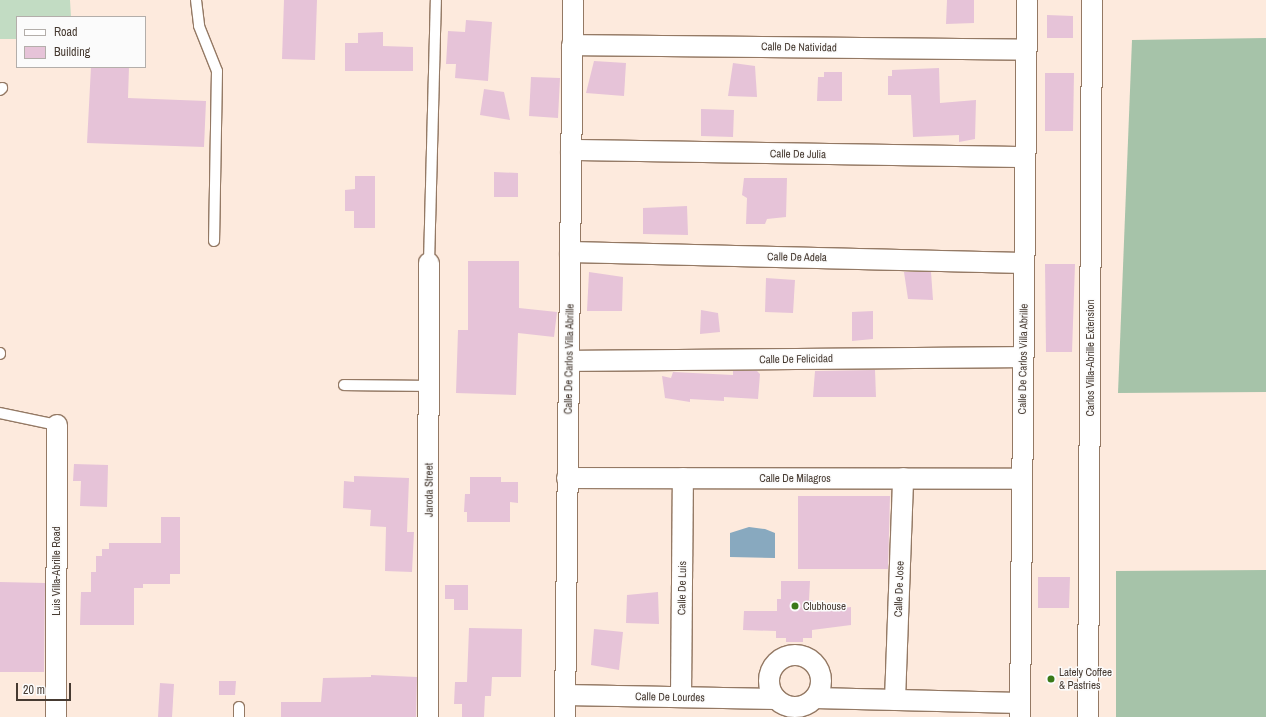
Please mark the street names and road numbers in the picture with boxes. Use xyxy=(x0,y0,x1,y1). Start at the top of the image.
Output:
street label: Calle De Natividad xyxy=(761,40,837,54)
street label: Calle De Julia xyxy=(770,147,826,161)
street label: Calle De Adela xyxy=(767,250,827,264)
street label: Carlos Villa-Abrille Extension xyxy=(1083,299,1097,417)
street label: Calle De Carlos Villa Abrille xyxy=(561,303,577,415)
street label: Calle De Carlos Villa Abrille xyxy=(1015,303,1031,415)
street label: Calle De Felicidad xyxy=(759,352,833,366)
street label: Jaroda Street xyxy=(422,463,436,517)
street label: Calle De Milagros xyxy=(759,471,831,485)
street label: Luis Villa-Abrille Road xyxy=(49,526,63,616)
street label: Calle De Luis xyxy=(675,561,689,615)
street label: Calle De Jose xyxy=(891,561,907,617)
street label: Calle De Lourdes xyxy=(635,690,705,704)

